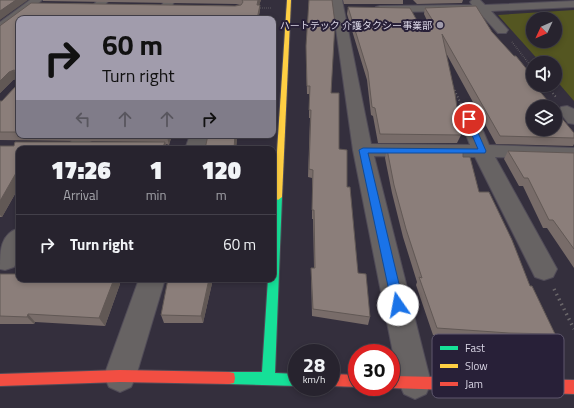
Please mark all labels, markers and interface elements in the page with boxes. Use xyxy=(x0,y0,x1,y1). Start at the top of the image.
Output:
north arrow xyxy=(526,12,562,48)
map controls xyxy=(526,12,562,136)
place label: ハートテック 介護タクシー事業部 xyxy=(280,18,432,33)
marker: ハートテック 介護タクシー事業部 xyxy=(435,20,445,30)
text: 60 m xyxy=(102,23,163,66)
icon: right xyxy=(36,32,88,84)
button: sound xyxy=(526,56,562,92)
text: Turn right xyxy=(102,62,175,89)
button: layers xyxy=(526,100,562,136)
pin xyxy=(452,102,486,136)
icon: left xyxy=(72,108,94,130)
icon: ahead xyxy=(114,108,136,130)
icon: ahead xyxy=(156,108,178,130)
icon: right xyxy=(198,108,220,130)
icon: arrive xyxy=(458,108,480,130)
text: 17:26 xyxy=(51,152,111,188)
text: 1 xyxy=(149,152,163,188)
text: 120 xyxy=(201,152,241,188)
text: Arrival xyxy=(63,185,98,205)
text: min xyxy=(146,185,166,205)
text: m xyxy=(216,185,227,205)
text: Turn right xyxy=(70,233,134,256)
text: 60 m xyxy=(223,233,256,256)
icon: right xyxy=(36,234,58,256)
position arrow xyxy=(377,284,419,326)
legend xyxy=(432,334,564,398)
text: Fast xyxy=(465,340,485,356)
speed limit sign: 30 xyxy=(348,344,400,396)
text: 28 xyxy=(303,349,325,380)
text: Slow xyxy=(465,358,488,374)
text: km/h xyxy=(303,372,325,387)
text: Jam xyxy=(465,376,483,392)

